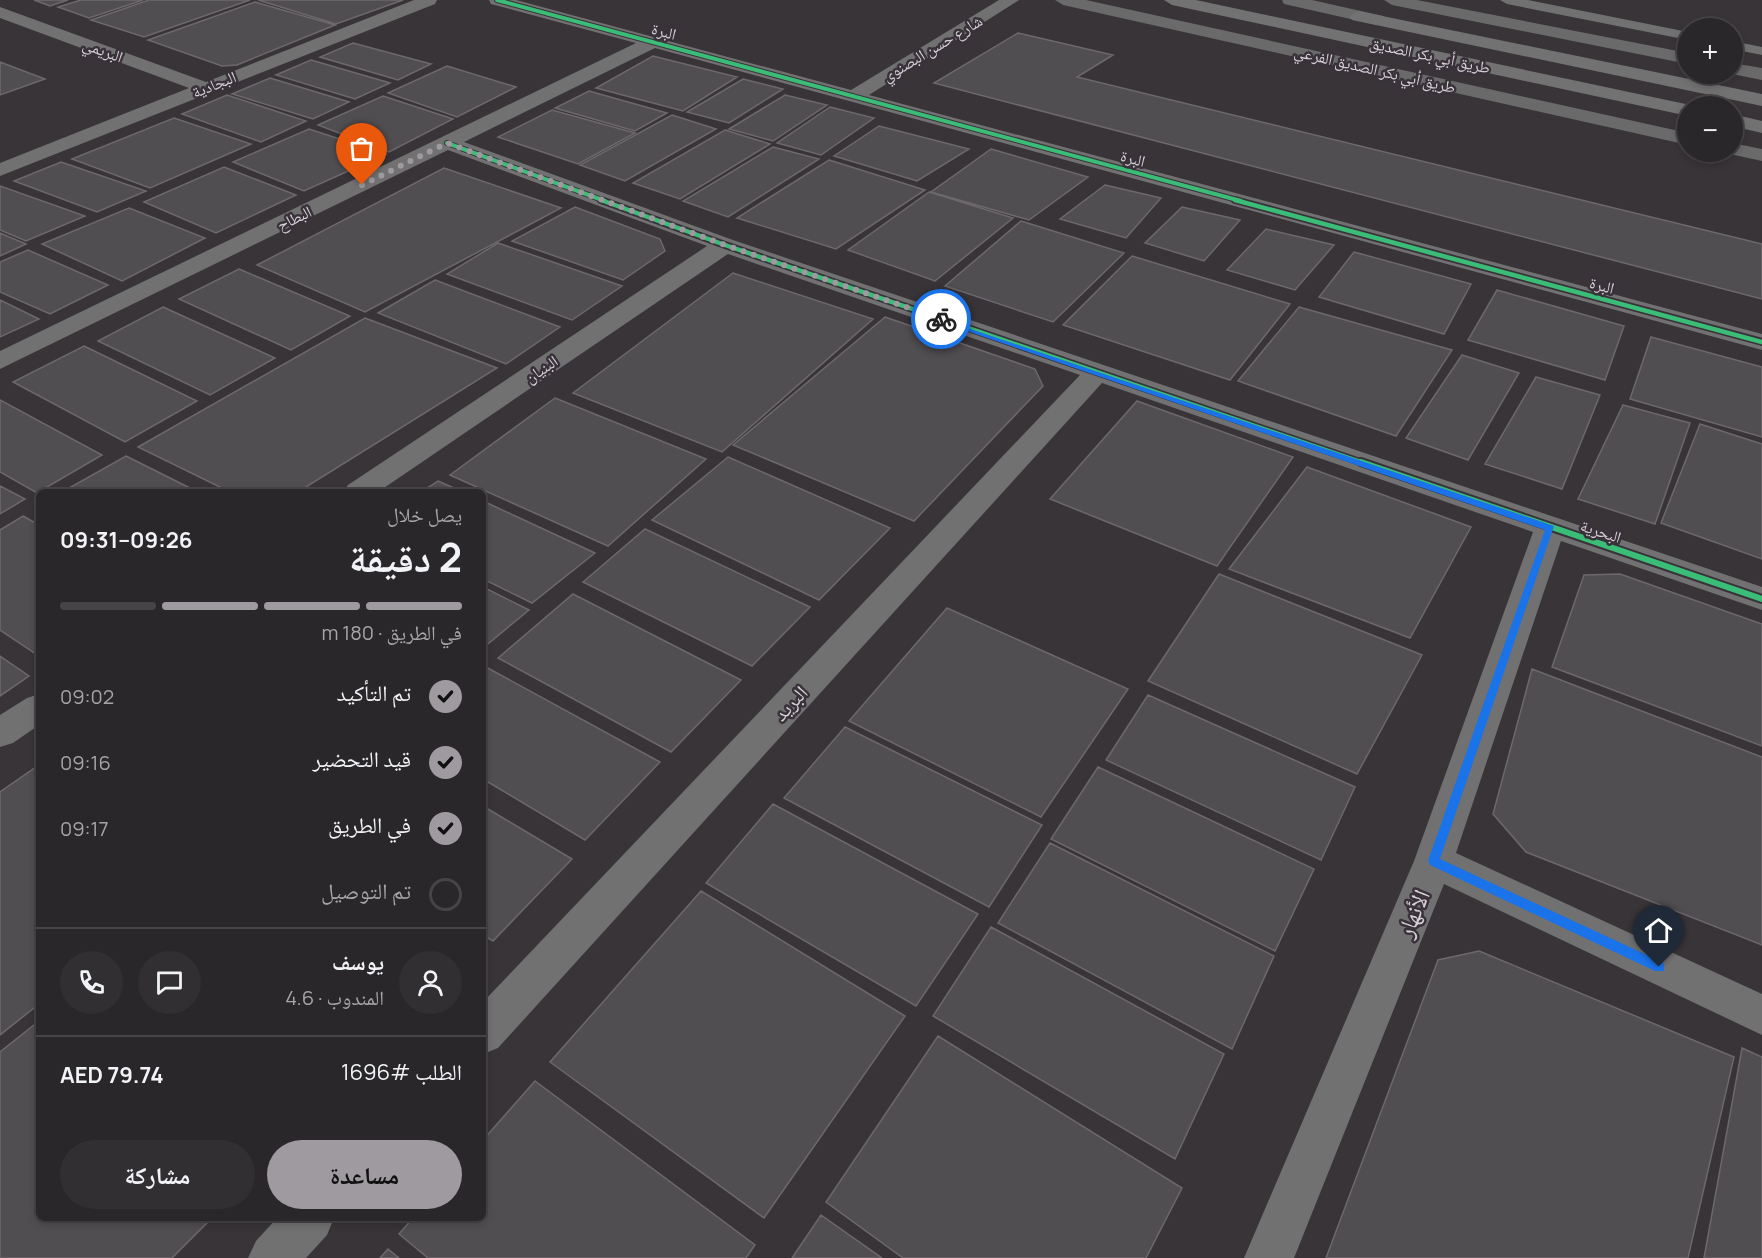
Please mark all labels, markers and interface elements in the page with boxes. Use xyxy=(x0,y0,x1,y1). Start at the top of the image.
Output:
street label: شارع حسن البصنوي xyxy=(878,9,987,88)
street label: البرة xyxy=(649,17,679,45)
map controls xyxy=(1677,18,1743,162)
button: + xyxy=(1677,18,1743,84)
street label: طريق أبي بكر الصديق xyxy=(1367,31,1492,81)
street label: البريمي xyxy=(79,33,126,69)
street label: طريق أبي بكر الصديق الفرعي xyxy=(1292,40,1458,100)
street label: البجادية xyxy=(189,65,239,103)
button: − xyxy=(1677,96,1743,162)
pin xyxy=(336,123,387,185)
icon: bag xyxy=(345,132,378,165)
street label: البرة xyxy=(1118,144,1148,172)
street label: البطاح xyxy=(273,200,315,236)
street label: البرة xyxy=(1587,271,1617,299)
courier xyxy=(911,289,971,349)
icon: bike xyxy=(925,303,958,336)
street label: البنيان xyxy=(520,350,562,388)
text: يصل خلال xyxy=(387,501,462,528)
street label: البحرية xyxy=(1578,514,1624,548)
text: 09:26–09:31 xyxy=(60,525,192,555)
text: 2 دقيقة xyxy=(349,530,462,584)
text: في الطريق · 180 m xyxy=(321,619,462,646)
text: تم التأكيد xyxy=(337,678,411,708)
street label: البريد xyxy=(767,679,813,727)
icon: check xyxy=(429,680,462,713)
text: 09:02 xyxy=(60,683,114,710)
text: قيد التحضير xyxy=(313,744,411,774)
icon: check xyxy=(429,746,462,779)
text: 09:16 xyxy=(60,749,111,776)
text: في الطريق xyxy=(328,810,411,840)
icon: check xyxy=(429,812,462,845)
text: 09:17 xyxy=(60,815,108,842)
text: تم التوصيل xyxy=(321,876,411,906)
street label: الأنهار xyxy=(1387,884,1437,943)
pin xyxy=(1633,905,1684,967)
icon: home xyxy=(1642,914,1675,947)
text: يوسف xyxy=(332,947,384,977)
button: phone xyxy=(60,951,123,1014)
button: chat xyxy=(138,951,201,1014)
button: person xyxy=(399,951,462,1014)
text: المندوب · 4.6 xyxy=(285,984,384,1011)
text: الطلب #1696 xyxy=(341,1057,462,1087)
text: AED 79.74 xyxy=(60,1060,164,1090)
button: مشاركة xyxy=(60,1140,255,1209)
button: مساعدة xyxy=(267,1140,462,1209)

